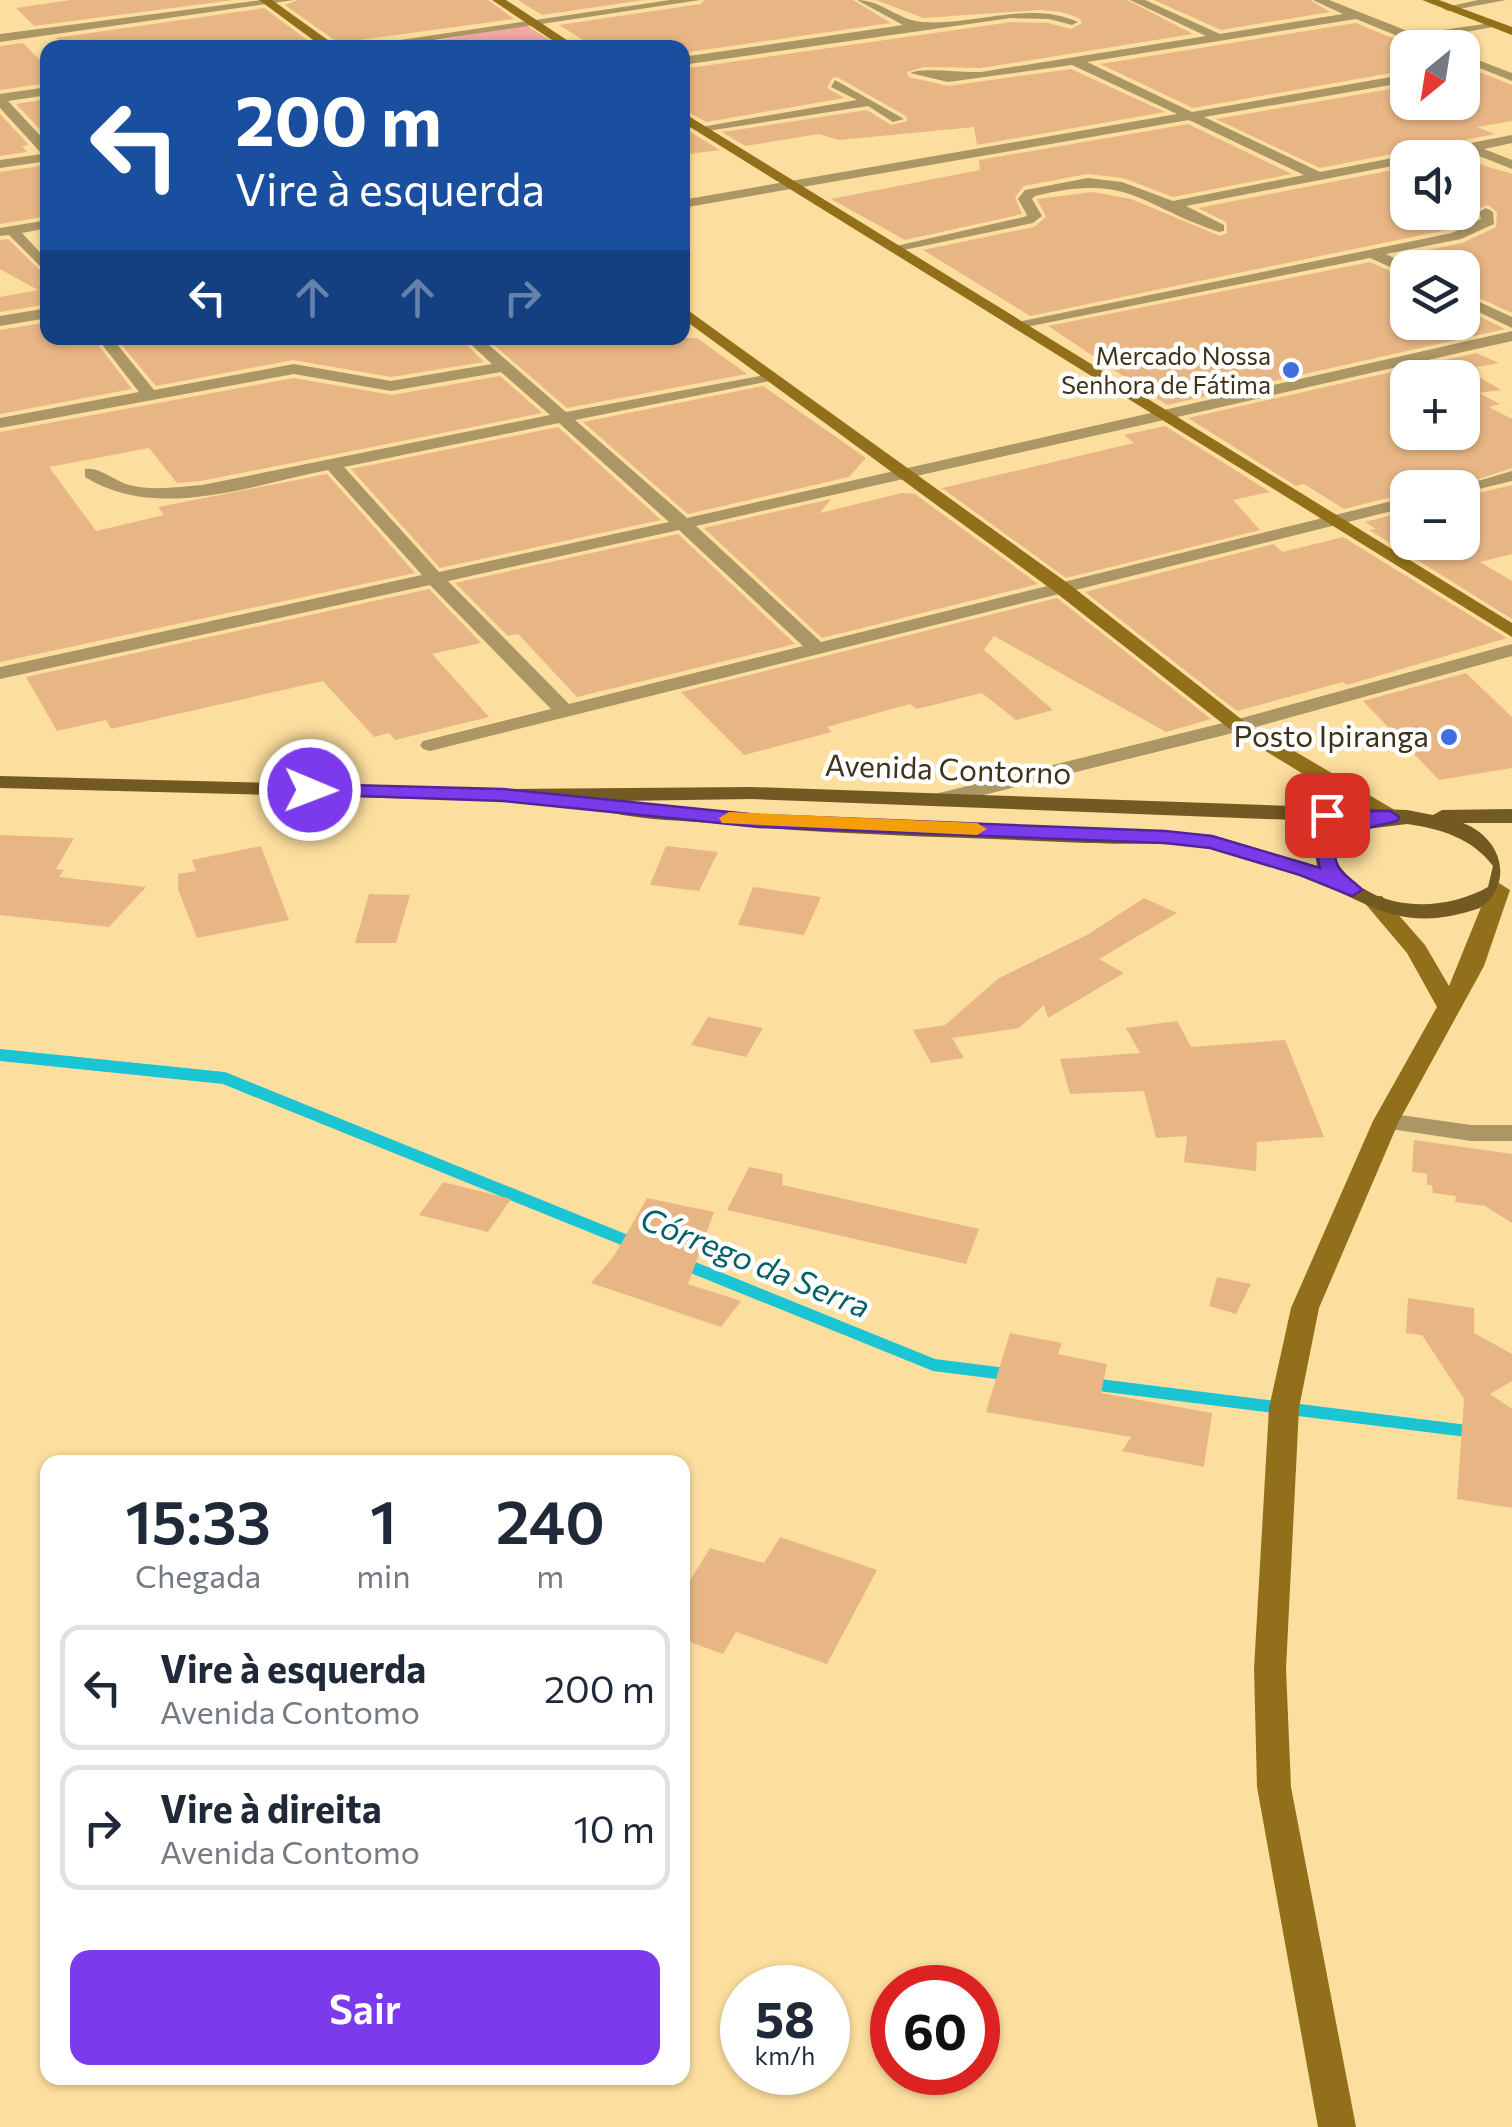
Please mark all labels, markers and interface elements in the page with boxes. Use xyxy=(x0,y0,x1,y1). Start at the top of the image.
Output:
north arrow xyxy=(1390,30,1480,120)
map controls xyxy=(1390,30,1480,560)
text: 200 m xyxy=(235,75,442,160)
icon: left xyxy=(70,80,200,210)
button: sound xyxy=(1390,140,1480,230)
text: Vire à esquerda xyxy=(235,160,545,215)
button: layers xyxy=(1390,250,1480,340)
icon: left xyxy=(180,270,235,325)
icon: ahead xyxy=(285,270,340,325)
icon: ahead xyxy=(390,270,445,325)
icon: right xyxy=(495,270,550,325)
place label: Mercado Nossa Senhora de Fátima xyxy=(1061,340,1271,399)
marker: Mercado Nossa Senhora de Fátima xyxy=(1280,359,1302,381)
button: + xyxy=(1390,360,1480,450)
button: − xyxy=(1390,470,1480,560)
place label: Posto Ipiranga xyxy=(1234,716,1429,753)
marker: Posto Ipiranga xyxy=(1438,726,1460,748)
position arrow xyxy=(258,738,362,842)
street label: Avenida Contorno xyxy=(824,745,1072,790)
pin xyxy=(1285,773,1370,858)
icon: arrive xyxy=(1300,788,1355,843)
water label: Córrego da Serra xyxy=(635,1197,876,1325)
text: 15:33 xyxy=(125,1483,271,1556)
text: 1 xyxy=(370,1483,397,1556)
text: 240 xyxy=(496,1483,605,1556)
text: Chegada xyxy=(135,1555,261,1595)
text: min xyxy=(356,1555,411,1595)
text: m xyxy=(536,1555,564,1595)
text: Vire à esquerda xyxy=(160,1644,426,1691)
icon: left xyxy=(75,1660,130,1715)
text: 200 m xyxy=(544,1664,655,1711)
text: Avenida Contomo xyxy=(160,1691,420,1731)
text: Vire à direita xyxy=(160,1784,382,1831)
icon: right xyxy=(75,1800,130,1855)
text: 10 m xyxy=(574,1804,655,1851)
text: Avenida Contomo xyxy=(160,1831,420,1871)
button: Sair xyxy=(70,1950,660,2065)
speed limit sign: 60 xyxy=(870,1965,1000,2095)
text: 58 xyxy=(755,1987,815,2048)
text: km/h xyxy=(755,2040,815,2070)

